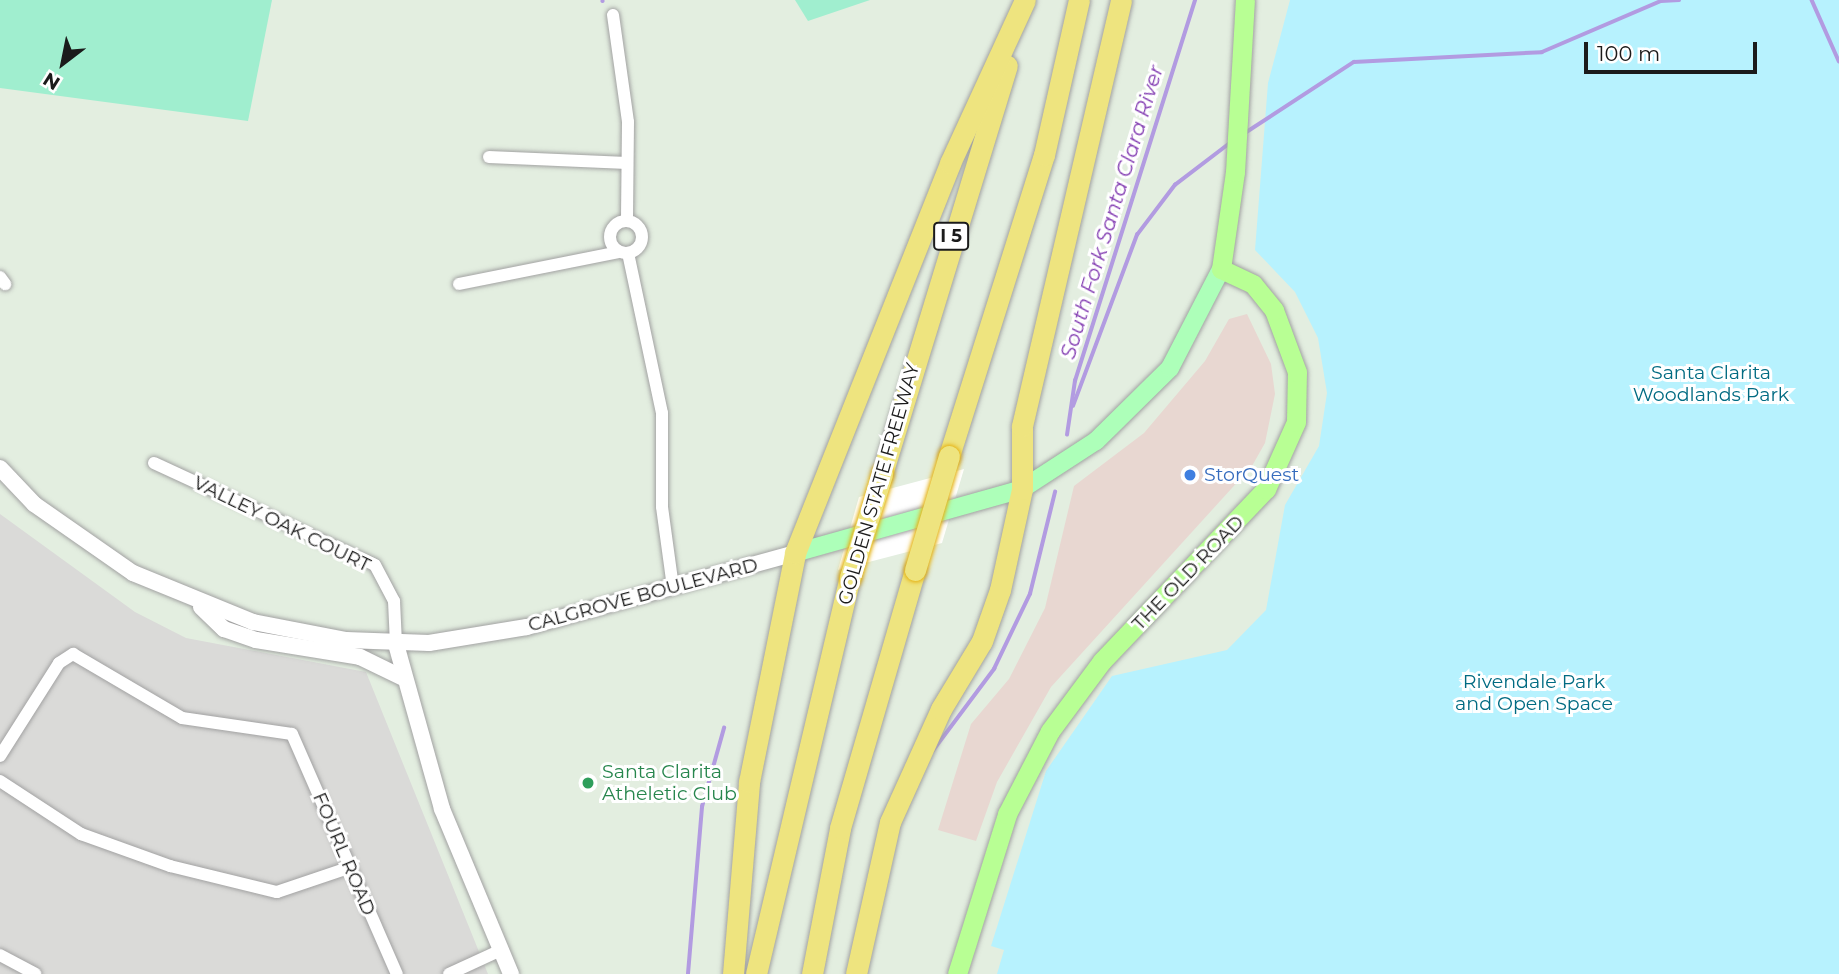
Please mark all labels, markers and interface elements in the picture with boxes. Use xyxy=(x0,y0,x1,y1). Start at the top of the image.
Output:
north arrow xyxy=(28,28,98,98)
scale bar xyxy=(1587,28,1760,72)
text: 100 m xyxy=(1597,41,1660,66)
water label: South Fork Santa Clara River xyxy=(1055,62,1169,362)
text: N xyxy=(39,67,64,95)
road number: I 5 xyxy=(932,222,970,250)
street label: GOLDEN STATE FREEWAY xyxy=(834,361,924,607)
park label: Santa Clarita Woodlands Park xyxy=(1633,362,1789,406)
place label: StorQuest xyxy=(1204,464,1299,486)
marker: StorQuest xyxy=(1182,467,1198,483)
street label: VALLEY OAK COURT xyxy=(190,471,374,577)
street label: THE OLD ROAD xyxy=(1127,511,1249,635)
street label: CALGROVE BOULEVARD xyxy=(526,553,760,637)
park label: Rivendale Park and Open Space xyxy=(1455,671,1613,715)
place label: Santa Clarita Atheletic Club xyxy=(602,761,737,805)
marker: Santa Clarita Atheletic Club xyxy=(580,775,596,791)
street label: FOURL ROAD xyxy=(308,789,380,919)

